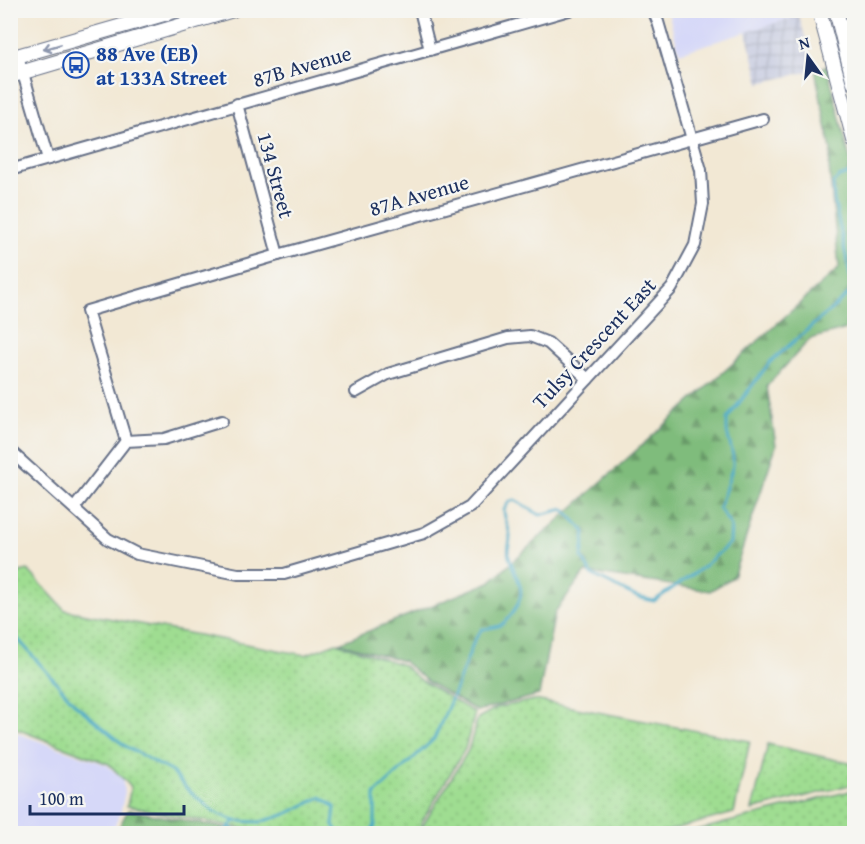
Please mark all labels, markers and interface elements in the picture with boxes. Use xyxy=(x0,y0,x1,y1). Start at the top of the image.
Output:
north arrow xyxy=(778,27,838,87)
text: N xyxy=(796,29,813,55)
street label: 87B Avenue xyxy=(249,37,355,95)
place label: 88 Ave (EB) at 133A Street xyxy=(96,38,227,93)
one-way arrow xyxy=(42,42,61,53)
bus stop icon: 88 Ave (EB) at 133A Street xyxy=(61,50,91,80)
street label: 134 Street xyxy=(250,128,303,222)
street label: 87A Avenue xyxy=(366,166,472,224)
street label: Tulsy Crescent East xyxy=(525,270,664,416)
scale bar xyxy=(30,778,184,816)
text: 100 m xyxy=(39,785,84,812)

